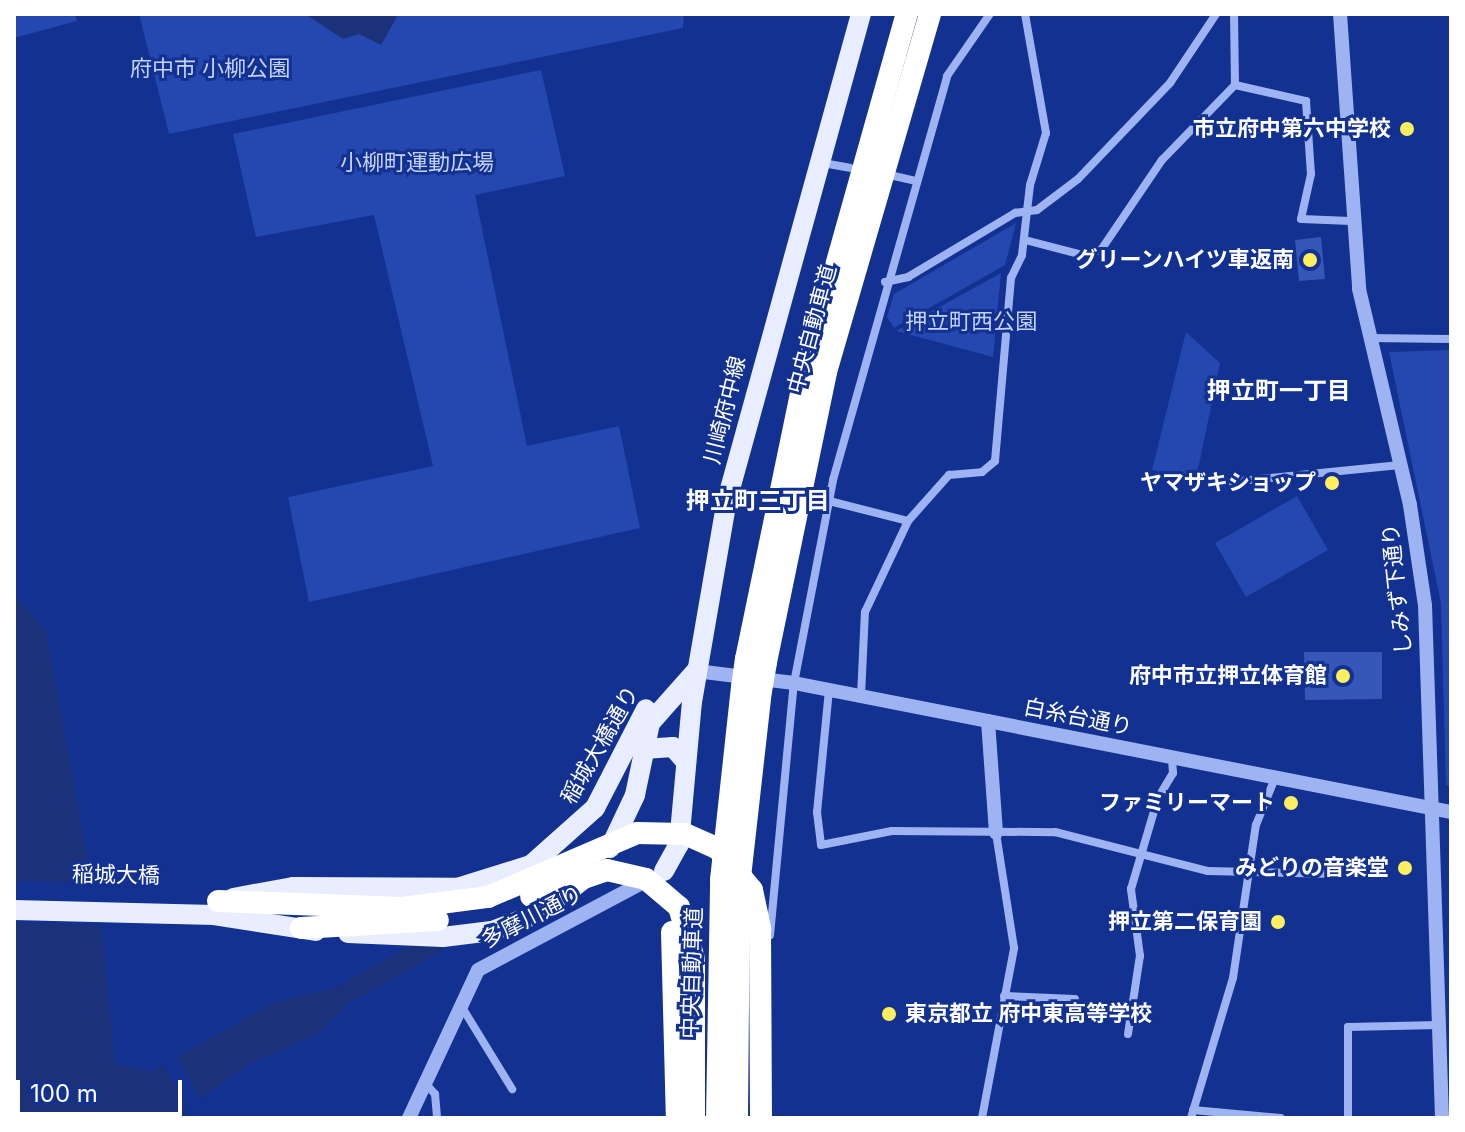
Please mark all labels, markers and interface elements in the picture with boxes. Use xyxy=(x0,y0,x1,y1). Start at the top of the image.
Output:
park label: 府中市 小柳公園 xyxy=(130,56,290,82)
place label: 市立府中第六中学校 xyxy=(1193,116,1391,142)
marker: 市立府中第六中学校 xyxy=(1398,120,1416,138)
park label: 小柳町運動広場 xyxy=(340,150,494,176)
place label: グリーンハイツ車返南 xyxy=(1074,247,1294,273)
marker: グリーンハイツ車返南 xyxy=(1301,251,1319,269)
street label: 中央自動車道 xyxy=(782,262,842,396)
park label: 押立町西公園 xyxy=(905,309,1037,335)
street label: 川崎府中線 xyxy=(699,353,751,467)
district label: 押立町一丁目 xyxy=(1207,377,1351,405)
place label: ヤマザキショップ xyxy=(1140,470,1316,496)
marker: ヤマザキショップ xyxy=(1323,474,1341,492)
district label: 押立町三丁目 xyxy=(686,487,830,515)
street label: しみず下通り xyxy=(1377,522,1417,656)
place label: 府中市立押立体育館 xyxy=(1129,663,1327,689)
marker: 府中市立押立体育館 xyxy=(1334,667,1352,685)
street label: 稲城大橋通り xyxy=(556,681,644,809)
street label: 白糸台通り xyxy=(1021,694,1135,740)
place label: ファミリーマート xyxy=(1099,790,1275,816)
marker: ファミリーマート xyxy=(1282,794,1300,812)
place label: みどりの音楽堂 xyxy=(1235,855,1389,881)
marker: みどりの音楽堂 xyxy=(1396,859,1414,877)
street label: 稲城大橋 xyxy=(72,861,160,889)
street label: 多摩川通り xyxy=(477,880,587,954)
street label: 中央自動車道 xyxy=(677,907,707,1039)
place label: 押立第二保育園 xyxy=(1108,909,1262,935)
marker: 押立第二保育園 xyxy=(1269,913,1287,931)
place label: 東京都立 府中東高等学校 xyxy=(905,1001,1152,1027)
marker: 東京都立 府中東高等学校 xyxy=(880,1005,898,1023)
scale bar xyxy=(20,1064,186,1114)
text: 100 m xyxy=(30,1079,98,1108)

